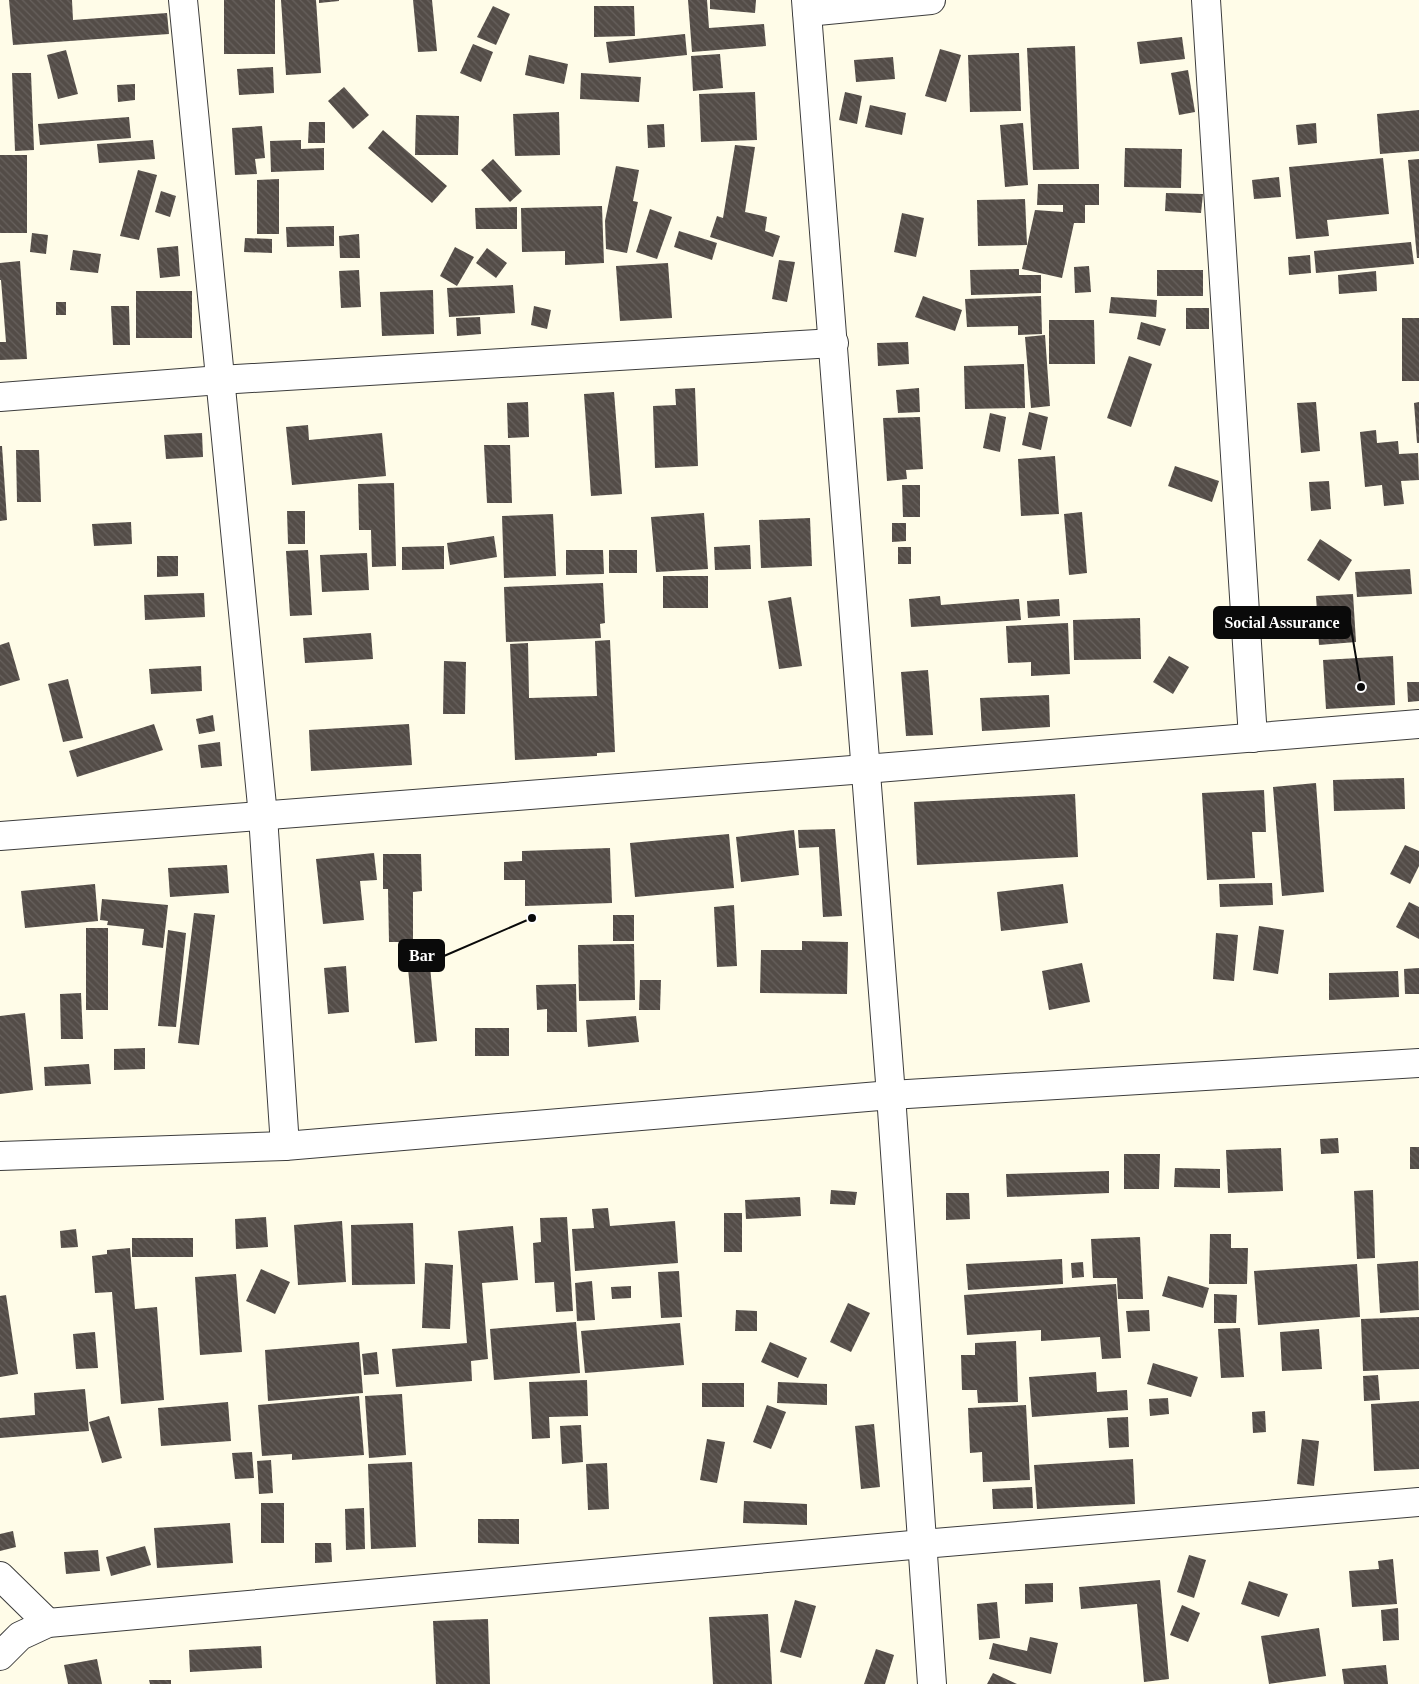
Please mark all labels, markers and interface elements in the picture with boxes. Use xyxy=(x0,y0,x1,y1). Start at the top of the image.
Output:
callout: Social Assurance xyxy=(1214,607,1350,638)
text: Social Assurance xyxy=(1224,614,1340,631)
callout: Bar xyxy=(399,940,444,971)
text: Bar xyxy=(409,947,435,964)

